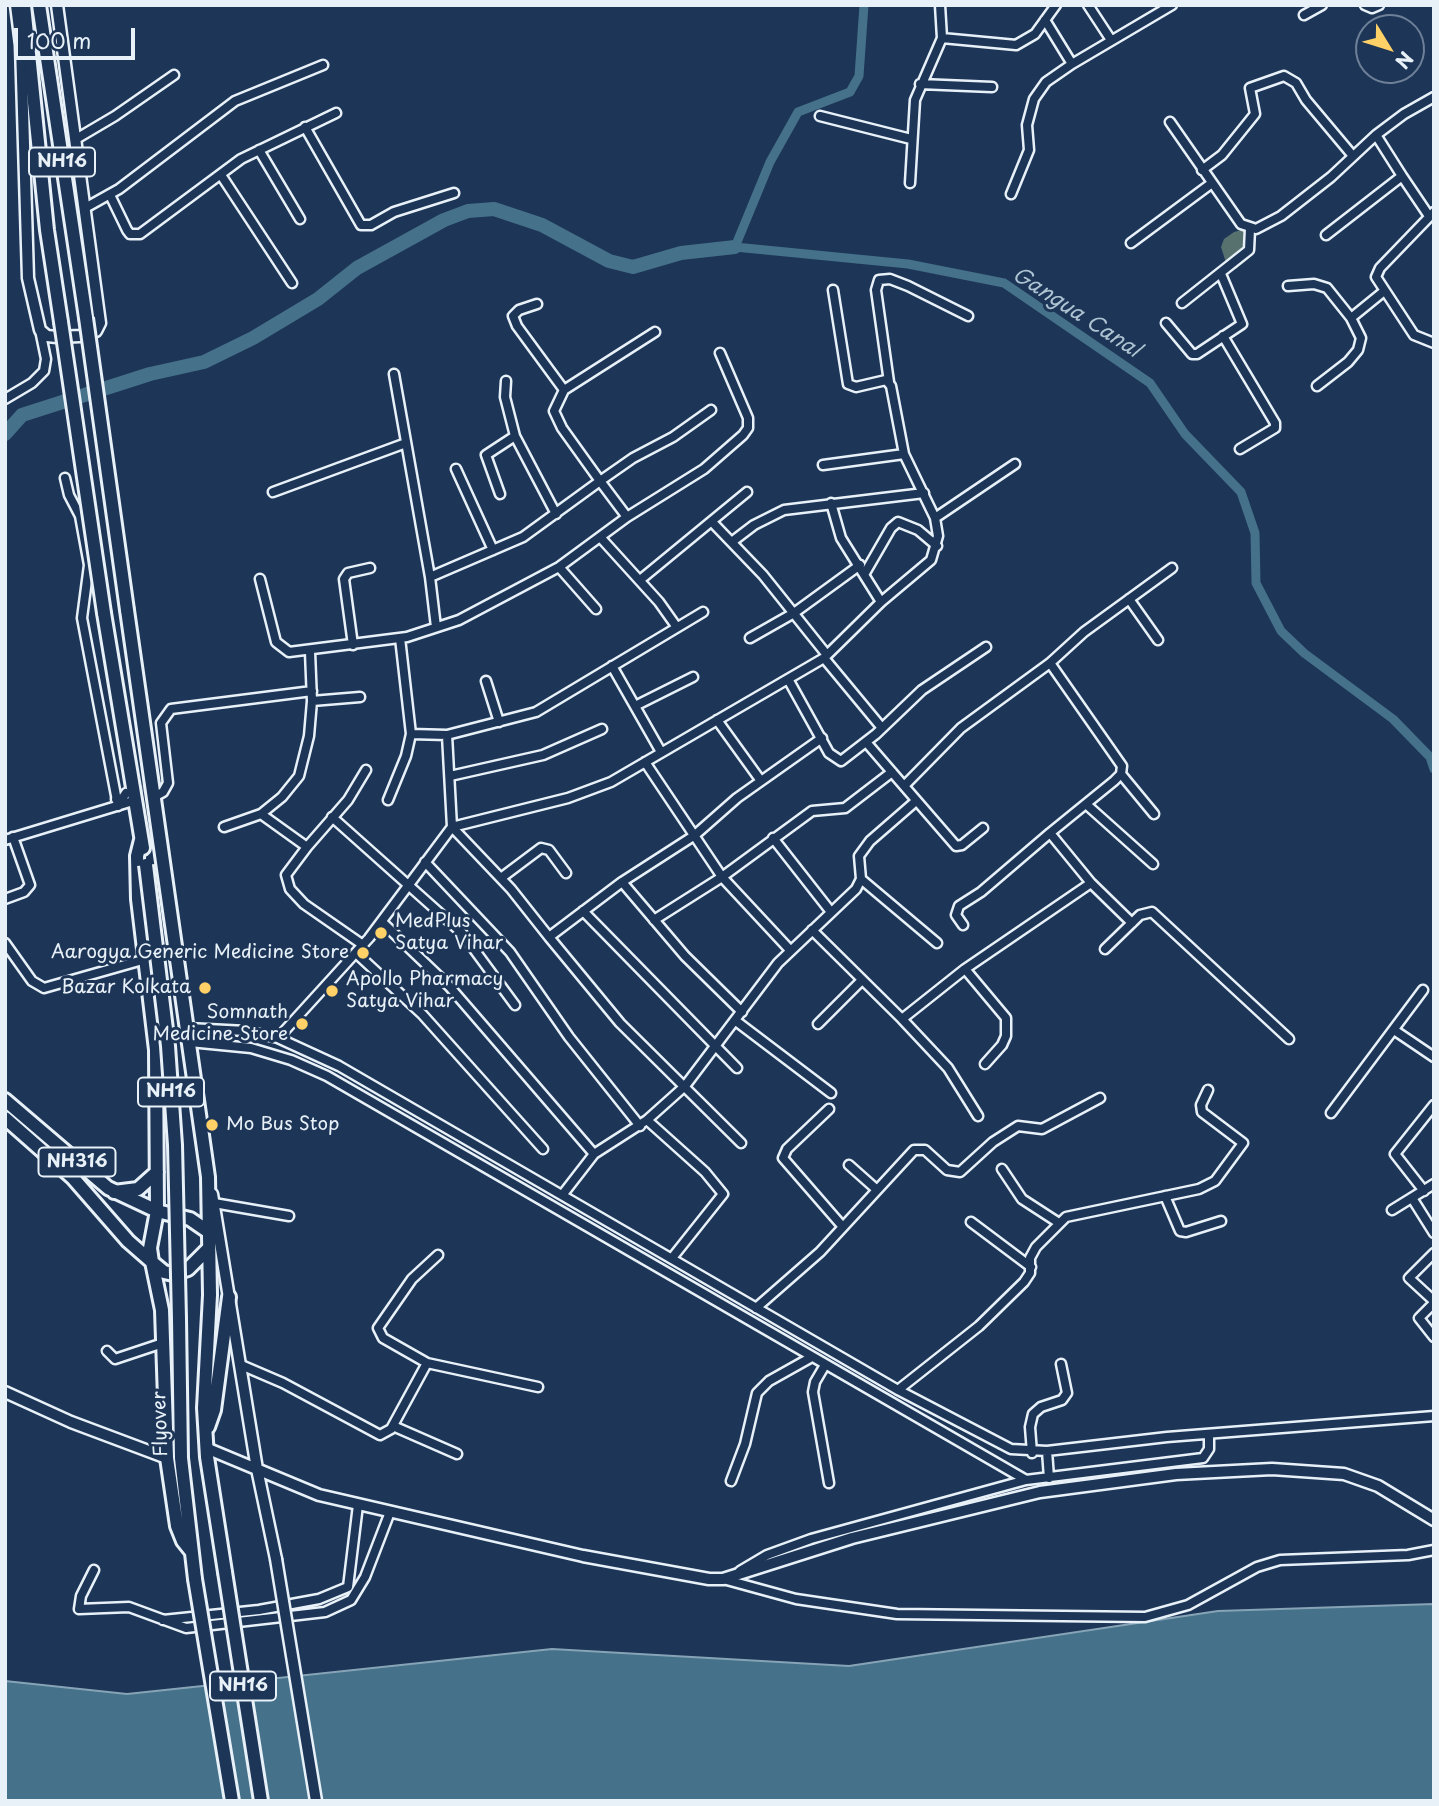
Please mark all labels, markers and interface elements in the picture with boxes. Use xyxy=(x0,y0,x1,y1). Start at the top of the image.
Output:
scale bar xyxy=(18,14,138,58)
north arrow xyxy=(1355,14,1425,84)
text: 100 m xyxy=(27,24,91,56)
text: N xyxy=(1389,46,1421,75)
road number: NH16 xyxy=(29,148,95,176)
water label: Gangua Canal xyxy=(1007,262,1145,364)
place label: MedPlus Satya Vihar xyxy=(395,911,503,955)
marker: MedPlus Satya Vihar xyxy=(373,925,389,941)
place label: Aarogya Generic Medicine Store xyxy=(51,942,349,964)
marker: Aarogya Generic Medicine Store xyxy=(355,945,371,961)
place label: Apollo Pharmacy Satya Vihar xyxy=(346,969,503,1013)
place label: Bazar Kolkata xyxy=(61,977,191,999)
marker: Bazar Kolkata xyxy=(197,980,213,996)
marker: Apollo Pharmacy Satya Vihar xyxy=(324,983,340,999)
place label: Somnath Medicine Store xyxy=(152,1002,288,1046)
marker: Somnath Medicine Store xyxy=(294,1016,310,1032)
road number: NH16 xyxy=(138,1078,204,1106)
place label: Mo Bus Stop xyxy=(226,1114,340,1136)
marker: Mo Bus Stop xyxy=(204,1117,220,1133)
road number: NH316 xyxy=(38,1148,116,1176)
street label: Flyover xyxy=(148,1391,174,1457)
road number: NH16 xyxy=(210,1672,276,1700)

